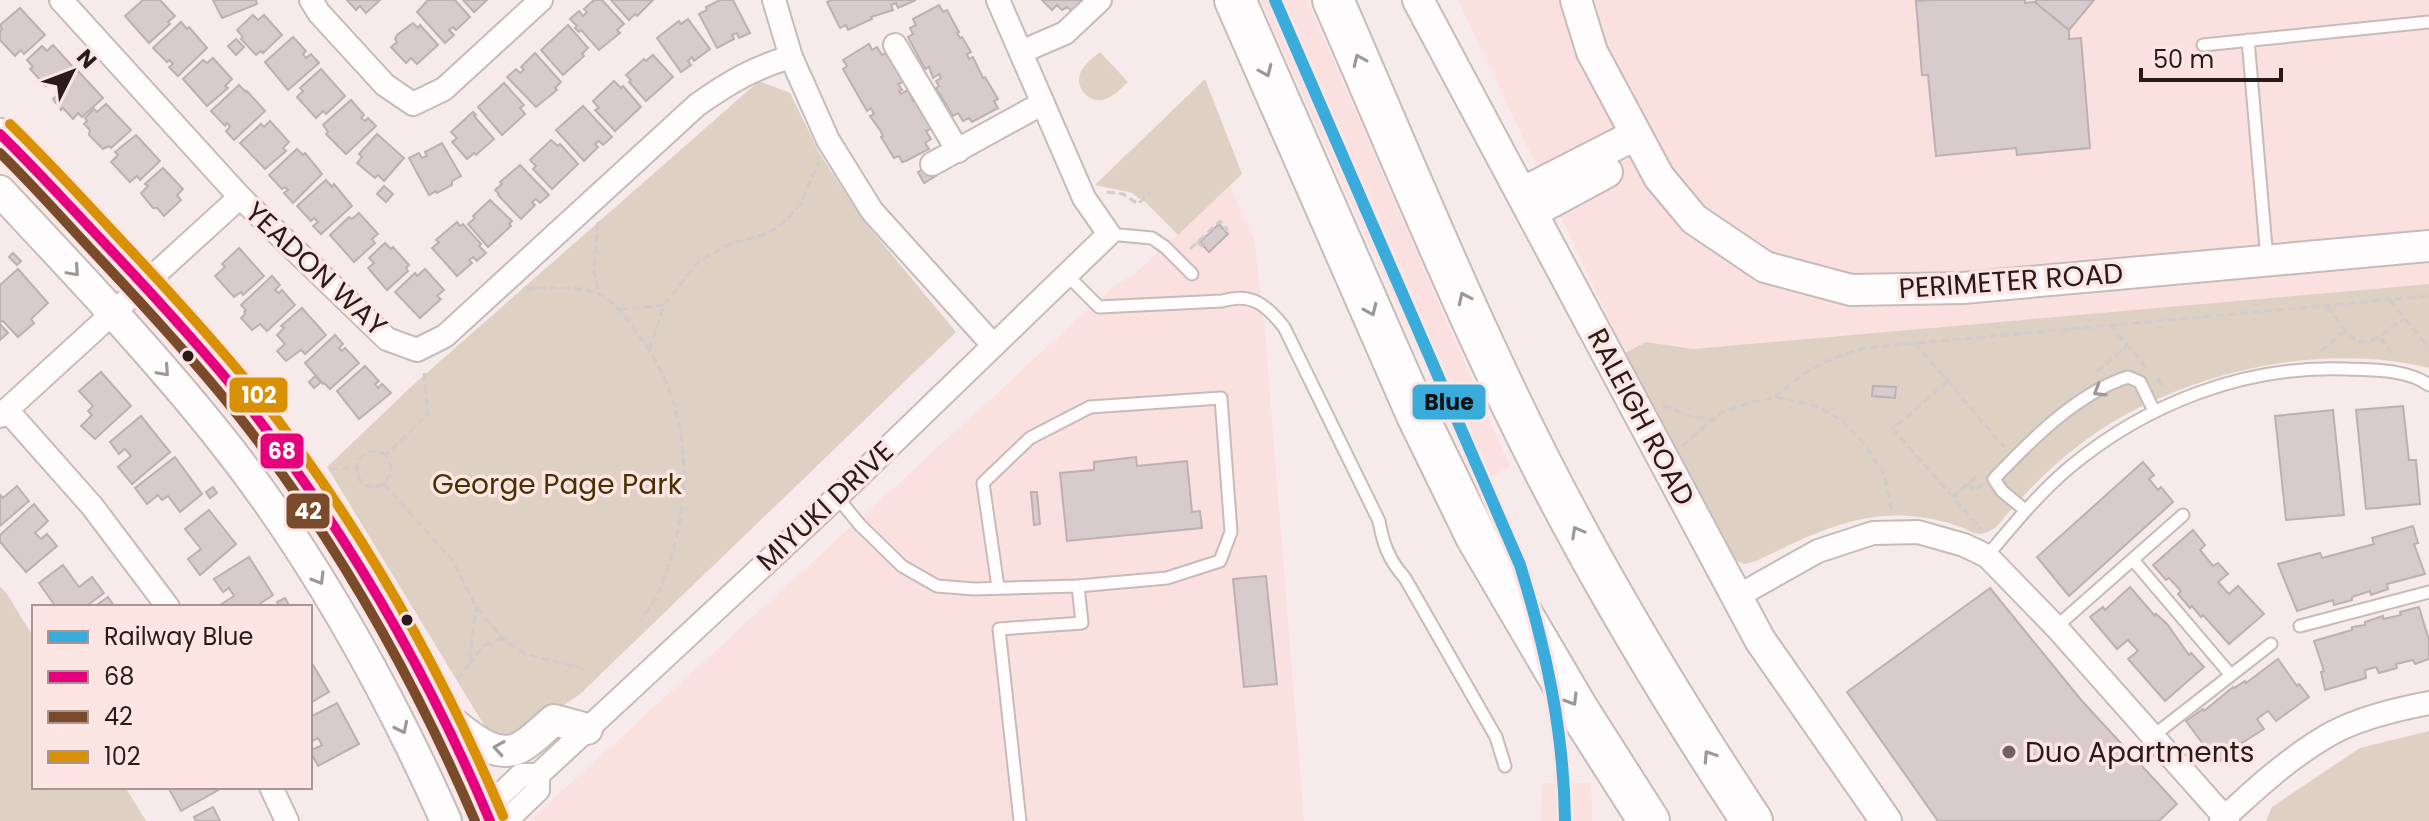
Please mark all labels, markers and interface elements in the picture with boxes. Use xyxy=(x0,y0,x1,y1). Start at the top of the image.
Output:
north arrow xyxy=(32,32,112,112)
scale bar xyxy=(2141,32,2281,82)
text: N xyxy=(69,42,104,75)
text: 50 m xyxy=(2153,43,2214,76)
one-way arrow xyxy=(1352,54,1368,68)
one-way arrow xyxy=(1257,63,1273,78)
street label: YEADON WAY xyxy=(236,193,396,345)
street label: PERIMETER ROAD xyxy=(1898,254,2124,308)
one-way arrow xyxy=(64,261,78,276)
one-way arrow xyxy=(1457,292,1473,306)
one-way arrow xyxy=(1361,301,1377,316)
street label: RALEIGH ROAD xyxy=(1578,321,1704,513)
unlabelled marker xyxy=(180,348,196,364)
one-way arrow xyxy=(154,362,169,377)
line badge: 102 xyxy=(228,376,289,414)
text: 102 xyxy=(241,380,277,411)
one-way arrow xyxy=(2093,381,2108,397)
line badge: Blue xyxy=(1411,383,1487,421)
text: Blue xyxy=(1424,387,1474,418)
line badge: 68 xyxy=(259,432,305,470)
street label: MIYUKI DRIVE xyxy=(748,432,902,580)
text: 68 xyxy=(268,436,296,467)
park label: George Page Park xyxy=(432,465,683,504)
line badge: 42 xyxy=(285,492,331,530)
text: 42 xyxy=(294,496,322,527)
one-way arrow xyxy=(1572,525,1587,540)
one-way arrow xyxy=(310,570,325,585)
legend xyxy=(32,605,312,789)
unlabelled marker xyxy=(399,612,415,628)
text: Railway Blue xyxy=(104,620,253,653)
text: 68 xyxy=(104,660,134,693)
one-way arrow xyxy=(1562,691,1578,706)
text: 42 xyxy=(104,700,133,733)
one-way arrow xyxy=(392,719,408,734)
place label: Duo Apartments xyxy=(2025,733,2254,772)
text: 102 xyxy=(104,740,141,773)
one-way arrow xyxy=(492,740,505,757)
marker: Duo Apartments xyxy=(2000,743,2018,761)
one-way arrow xyxy=(1703,750,1718,765)

